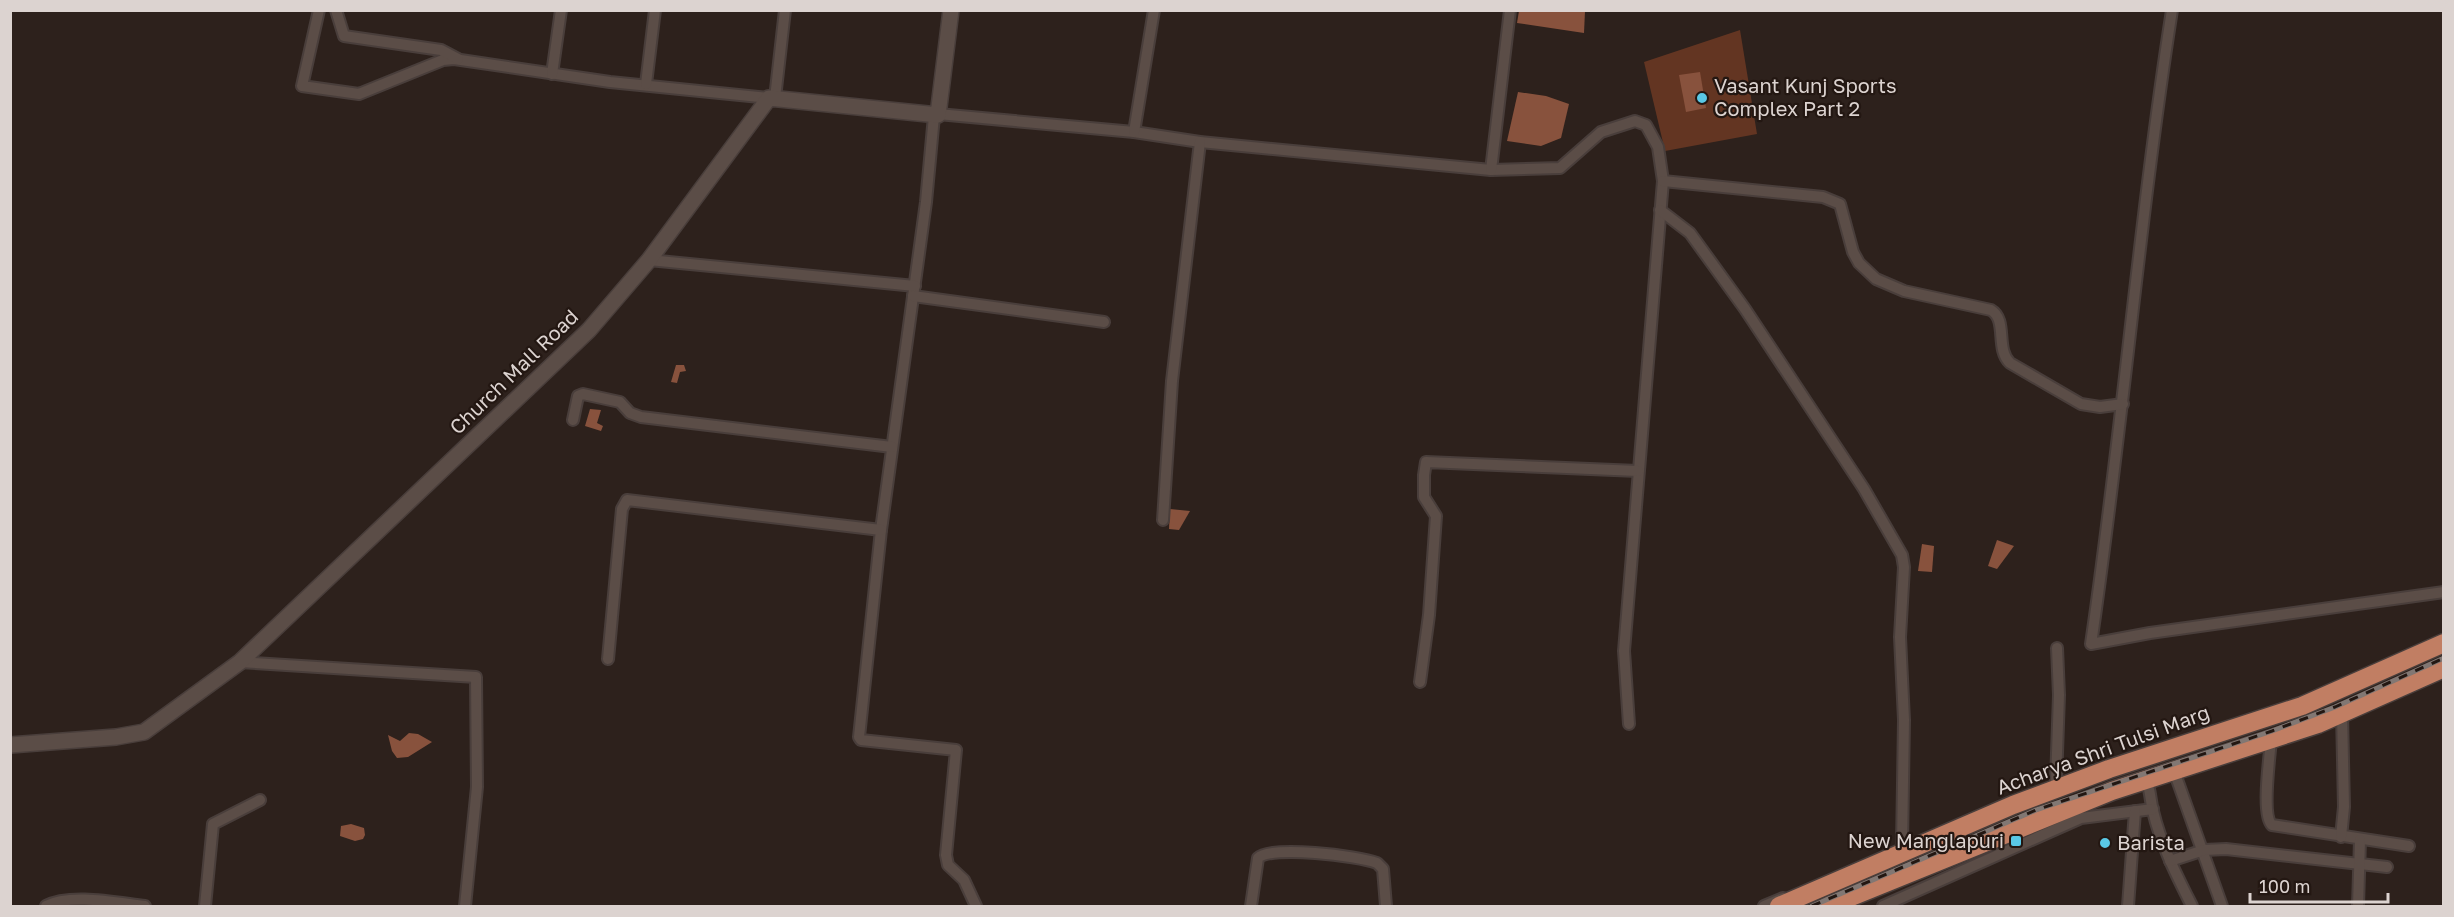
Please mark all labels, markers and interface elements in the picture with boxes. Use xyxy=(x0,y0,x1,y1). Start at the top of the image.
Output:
place label: Vasant Kunj Sports Complex Part 2 xyxy=(1714,73,1897,120)
marker: Vasant Kunj Sports Complex Part 2 xyxy=(1695,91,1709,105)
street label: Church Mall Road xyxy=(444,304,582,439)
street label: Acharya Shri Tulsi Marg xyxy=(1993,699,2212,799)
place label: New Manglapuri xyxy=(1848,828,2004,852)
place label: Barista xyxy=(2117,830,2185,854)
marker: New Manglapuri xyxy=(2009,834,2023,848)
marker: Barista xyxy=(2098,836,2112,850)
scale bar xyxy=(2250,866,2388,904)
text: 100 m xyxy=(2259,875,2310,897)

